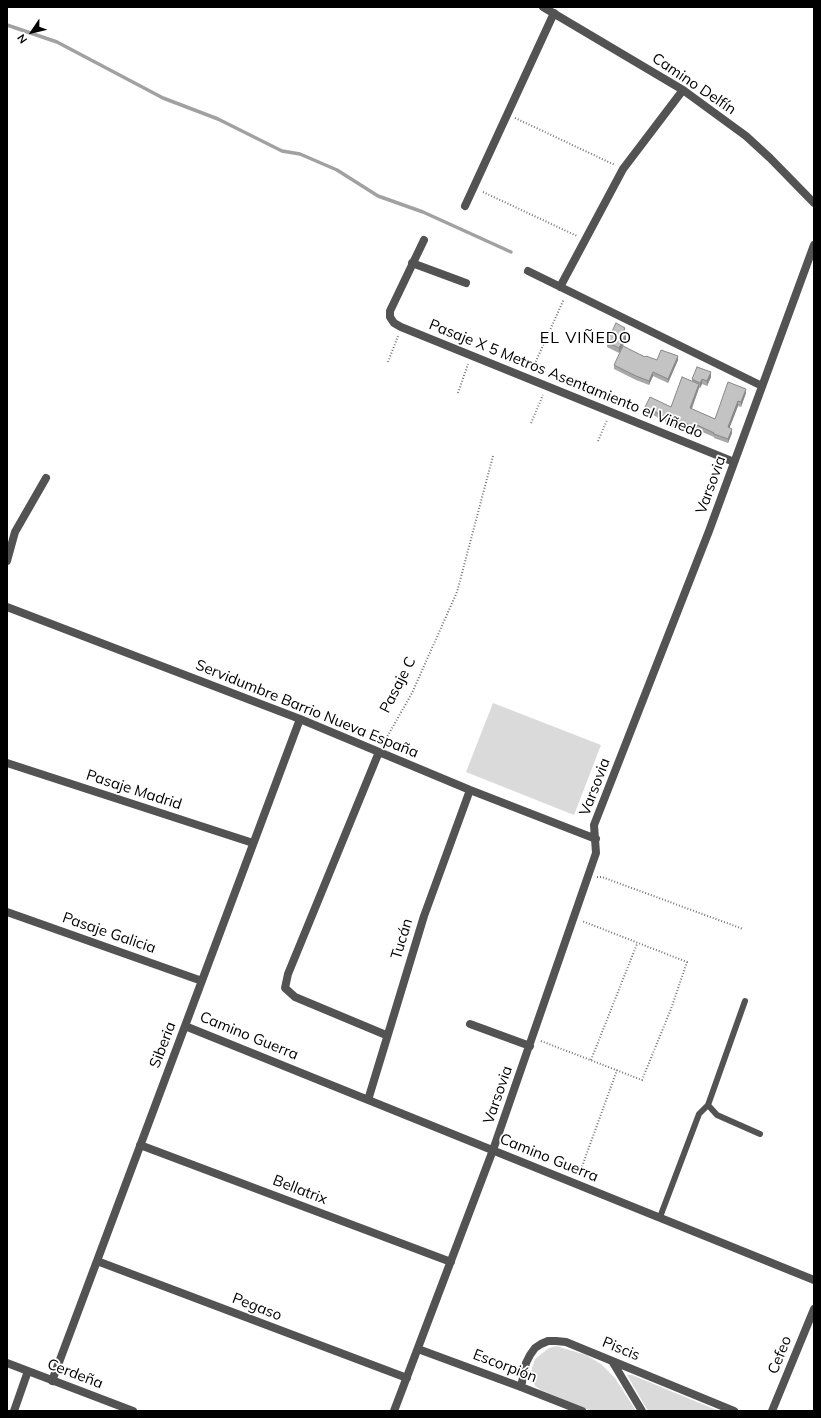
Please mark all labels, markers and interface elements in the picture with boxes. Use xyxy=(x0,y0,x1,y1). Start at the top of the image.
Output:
north arrow xyxy=(12,12,52,52)
text: N xyxy=(14,31,30,46)
street label: Camino Delfín xyxy=(649,49,739,119)
street label: Pasaje X 5 Metros Asentamiento el Viñedo xyxy=(426,316,706,442)
district label: EL VIÑEDO xyxy=(540,328,632,348)
street label: Varsovia xyxy=(692,454,730,516)
street label: Pasaje C xyxy=(376,654,420,716)
street label: Servidumbre Barrio Nueva España xyxy=(193,656,421,762)
street label: Varsovia xyxy=(576,756,614,818)
street label: Pasaje Madrid xyxy=(84,766,184,814)
street label: Pasaje Galicia xyxy=(60,909,158,957)
street label: Tucán xyxy=(387,916,417,962)
street label: Camino Guerra xyxy=(197,1008,301,1064)
street label: Siberia xyxy=(146,1019,180,1071)
street label: Varsovia xyxy=(480,1064,516,1126)
street label: Camino Guerra xyxy=(497,1130,601,1186)
street label: Bellatrix xyxy=(270,1171,330,1209)
street label: Pegaso xyxy=(230,1289,284,1325)
street label: Piscis xyxy=(599,1333,643,1365)
street label: Cefeo xyxy=(764,1333,796,1377)
street label: Escorpión xyxy=(470,1346,540,1386)
street label: Cerdeña xyxy=(45,1355,105,1393)

